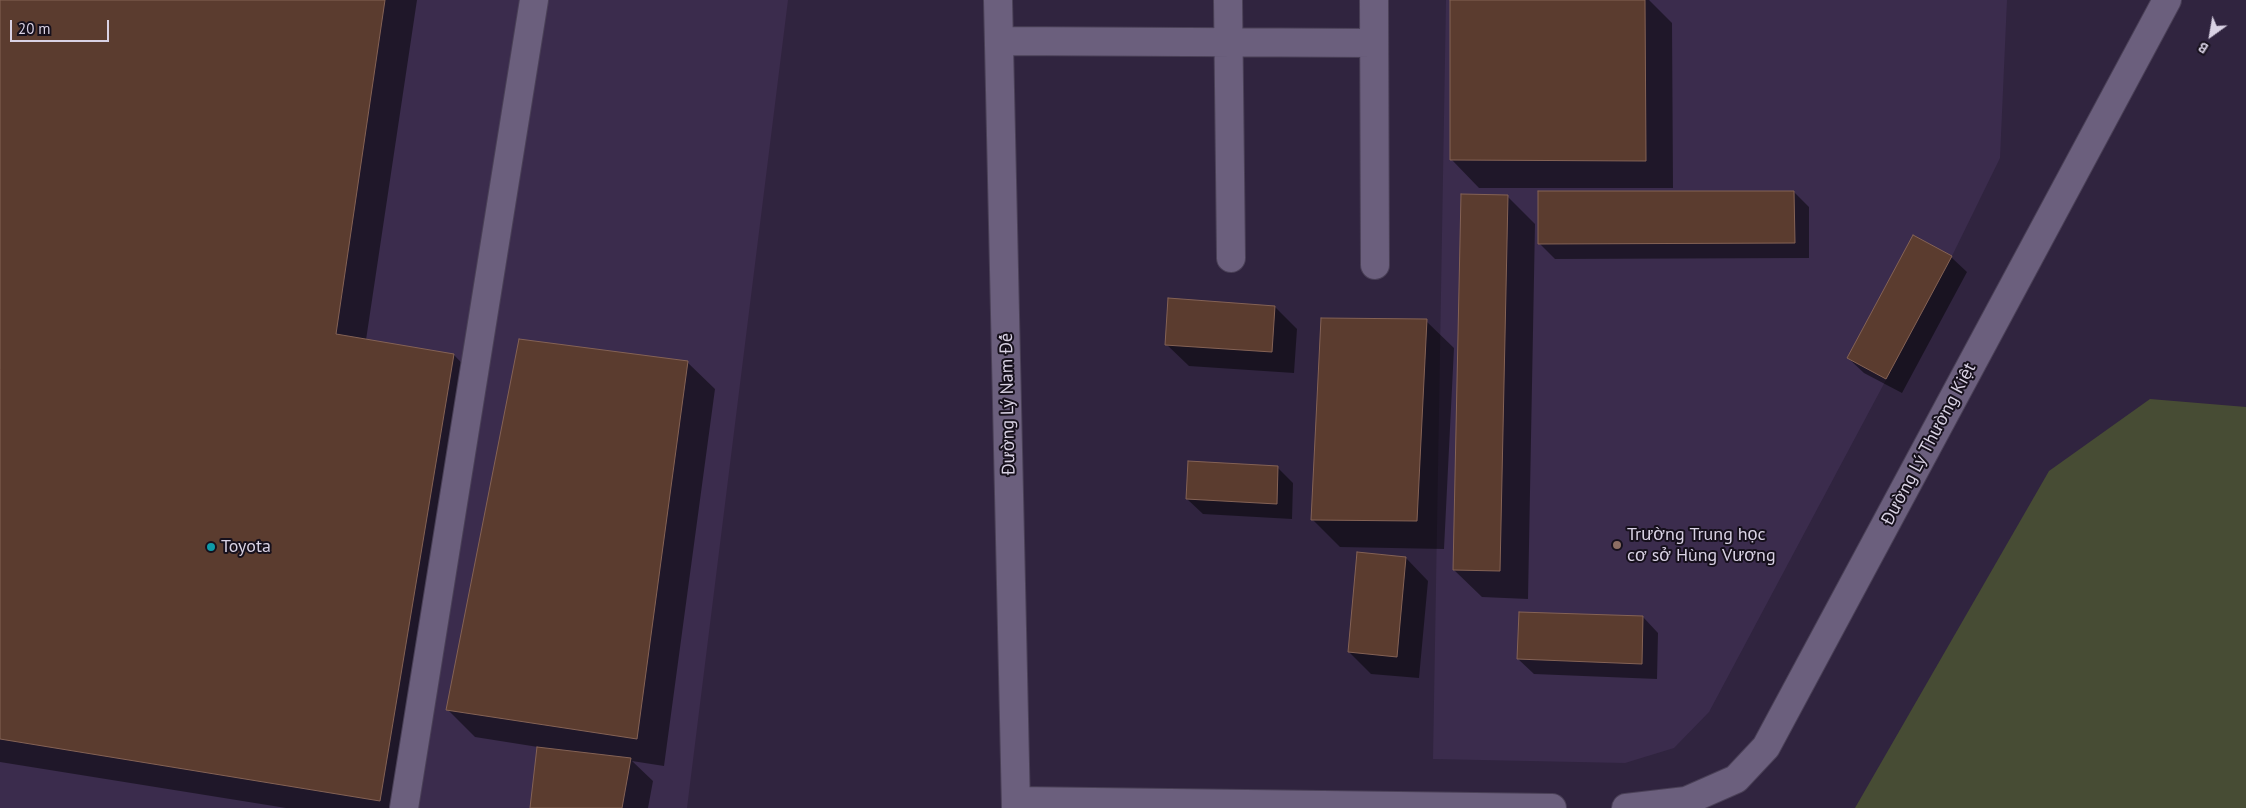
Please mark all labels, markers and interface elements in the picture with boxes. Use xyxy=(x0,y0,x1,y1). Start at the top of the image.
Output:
scale bar xyxy=(12,10,111,42)
north arrow xyxy=(2186,10,2236,60)
text: 20 m xyxy=(18,19,51,38)
text: B xyxy=(2195,38,2211,58)
street label: Đường Lý Nam Đế xyxy=(996,333,1020,475)
street label: Đường Lý Thường Kiệt xyxy=(1877,359,1981,529)
place label: Trường Trung học cơ sở Hùng Vương xyxy=(1627,524,1776,566)
place label: Toyota xyxy=(221,536,271,558)
marker: Trường Trung học cơ sở Hùng Vương xyxy=(1611,539,1623,551)
marker: Toyota xyxy=(205,541,217,553)

